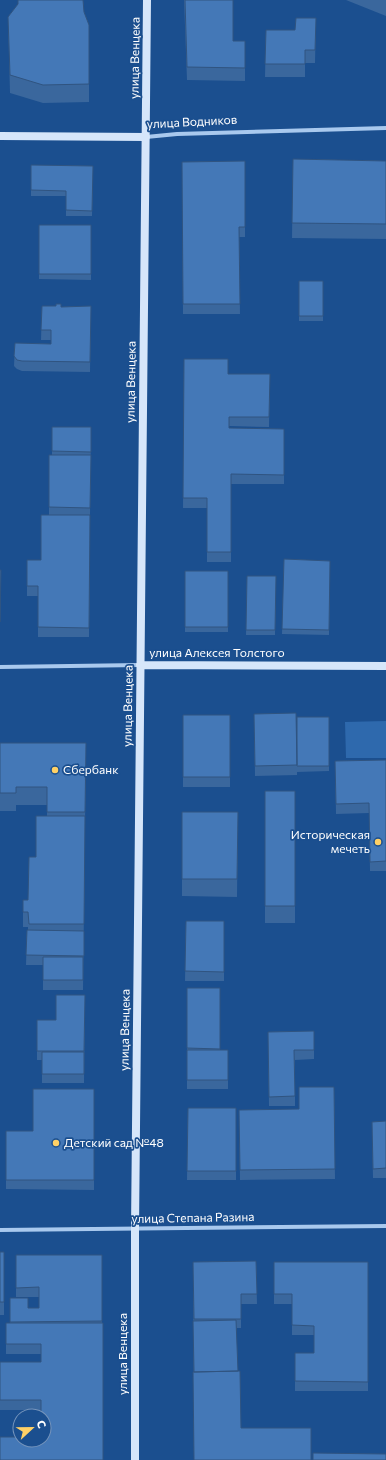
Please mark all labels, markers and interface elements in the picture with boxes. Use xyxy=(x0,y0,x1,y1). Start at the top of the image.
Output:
street label: улица Венцека xyxy=(126,17,142,99)
street label: улица Водников xyxy=(146,112,237,130)
street label: улица Венцека xyxy=(122,341,138,423)
street label: улица Алексея Толстого xyxy=(149,645,285,659)
street label: улица Венцека xyxy=(119,665,135,747)
place label: Сбербанк xyxy=(63,762,119,776)
marker: Сбербанк xyxy=(50,765,60,775)
place label: Историческая мечеть xyxy=(291,827,370,855)
marker: Историческая мечеть xyxy=(373,837,383,847)
street label: улица Венцека xyxy=(116,989,132,1071)
place label: Детский сад №48 xyxy=(64,1135,164,1149)
marker: Детский сад №48 xyxy=(51,1138,61,1148)
street label: улица Степана Разина xyxy=(131,1209,255,1225)
street label: улица Венцека xyxy=(115,1313,129,1395)
north arrow xyxy=(12,1408,52,1448)
text: С xyxy=(34,1418,49,1430)

